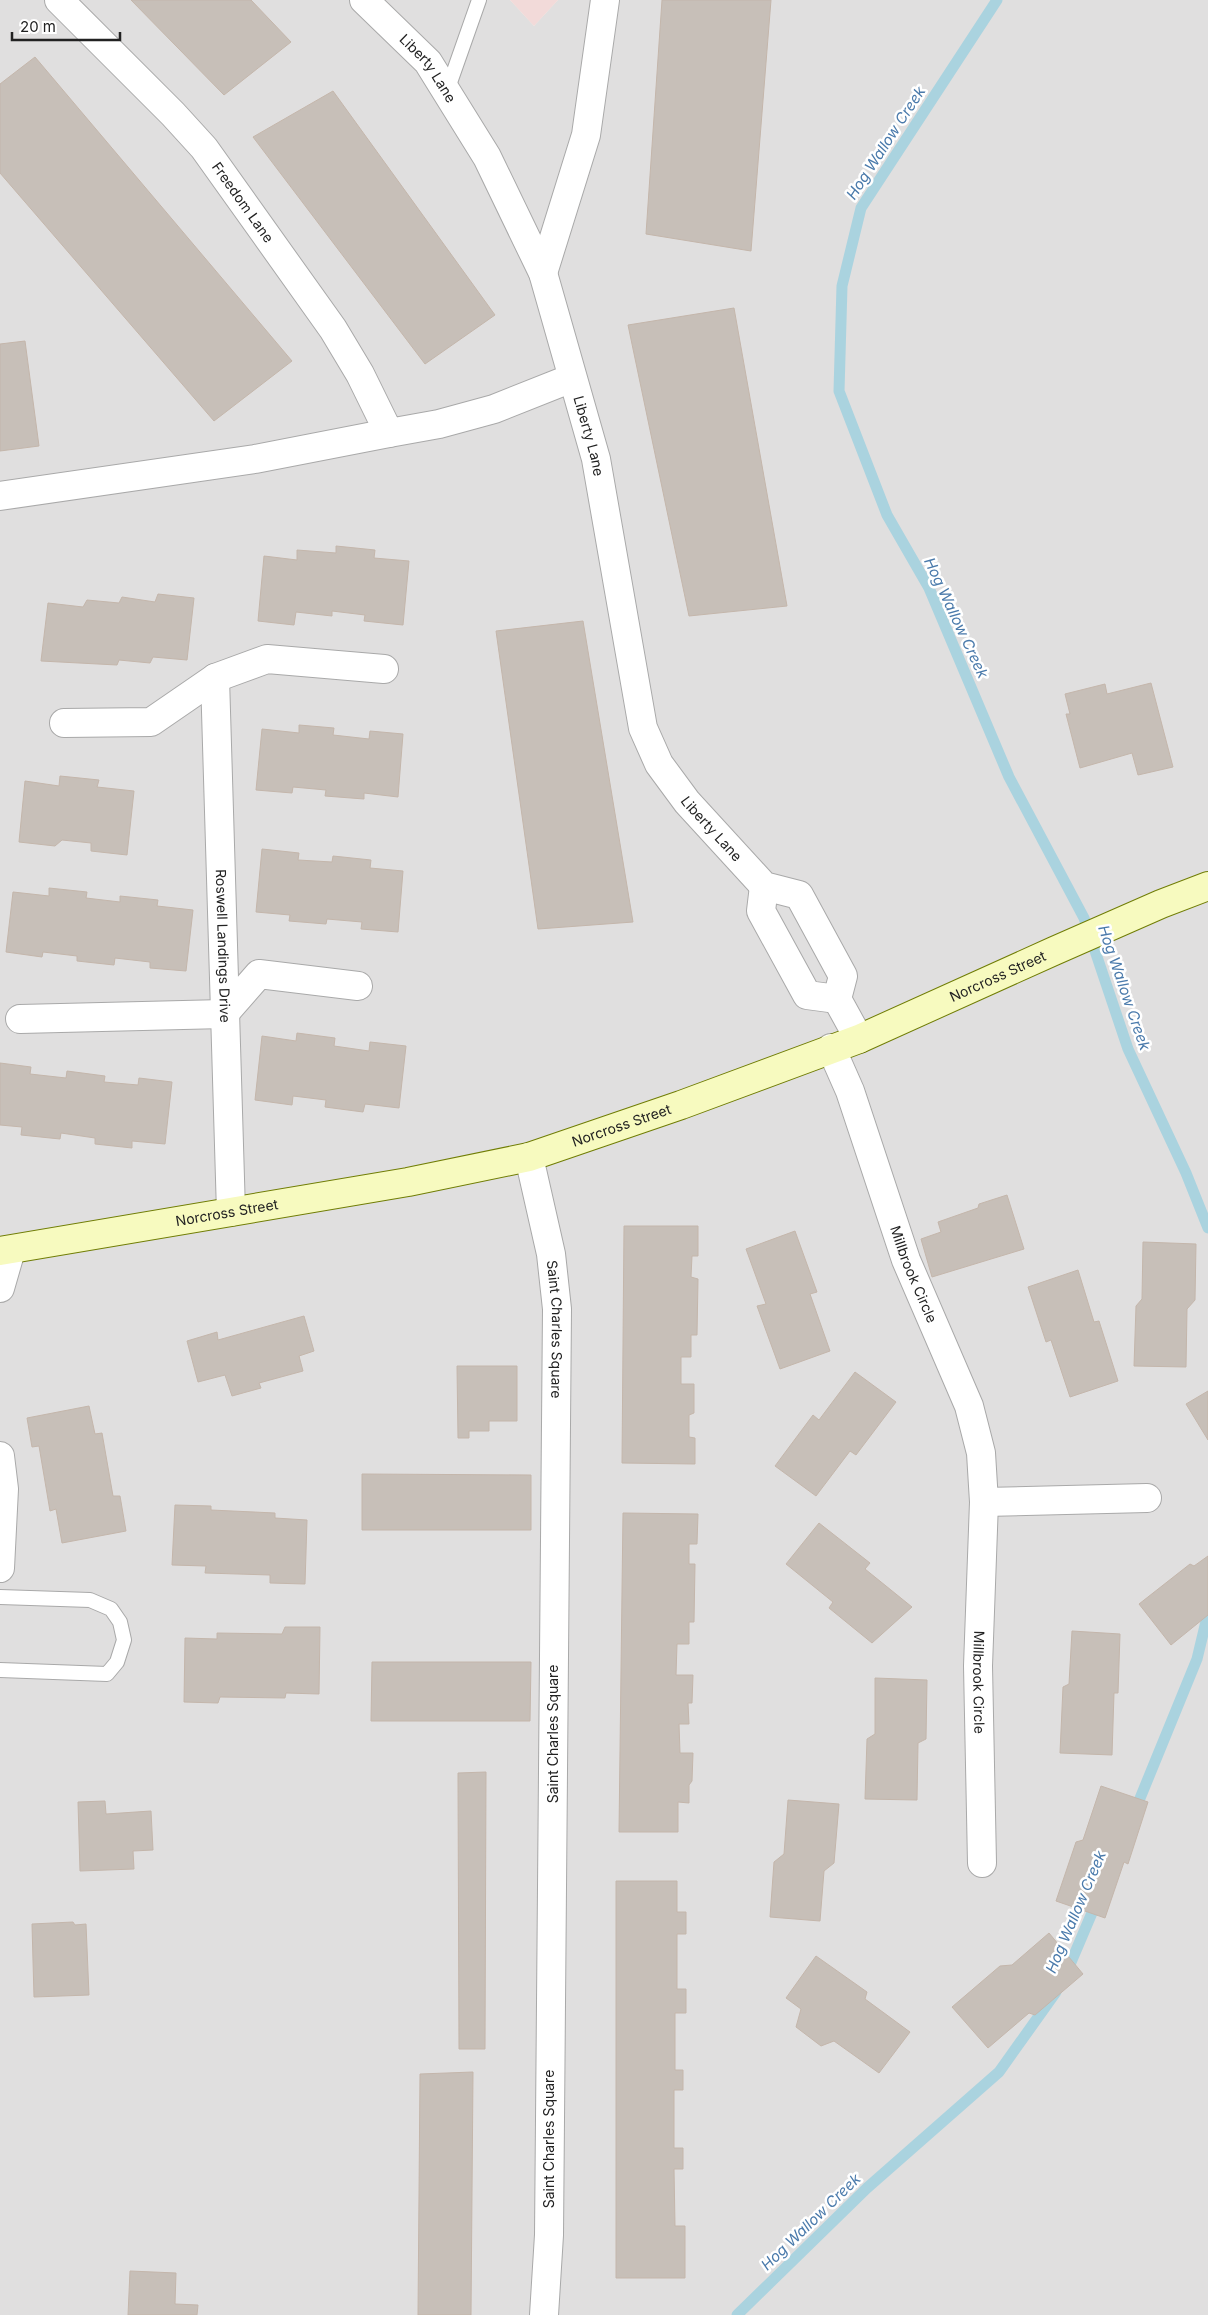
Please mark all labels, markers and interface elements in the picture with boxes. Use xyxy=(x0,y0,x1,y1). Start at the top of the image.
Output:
scale bar xyxy=(12,10,120,42)
text: 20 m xyxy=(20,17,56,36)
street label: Liberty Lane xyxy=(396,30,460,105)
water label: Hog Wallow Creek xyxy=(842,82,930,203)
street label: Freedom Lane xyxy=(209,159,278,246)
street label: Liberty Lane xyxy=(570,394,608,477)
water label: Hog Wallow Creek xyxy=(920,554,993,682)
street label: Liberty Lane xyxy=(678,793,746,864)
street label: Roswell Landings Drive xyxy=(213,869,234,1023)
water label: Hog Wallow Creek xyxy=(1094,923,1155,1054)
street label: Norcross Street xyxy=(947,947,1049,1005)
street label: Norcross Street xyxy=(569,1100,673,1150)
street label: Norcross Street xyxy=(174,1195,280,1229)
street label: Millbrook Circle xyxy=(887,1223,941,1325)
street label: Saint Charles Square xyxy=(544,1259,566,1399)
street label: Millbrook Circle xyxy=(970,1630,988,1734)
street label: Saint Charles Square xyxy=(544,1665,561,1803)
water label: Hog Wallow Creek xyxy=(1041,1847,1110,1976)
street label: Saint Charles Square xyxy=(540,2070,557,2208)
water label: Hog Wallow Creek xyxy=(757,2169,865,2274)

